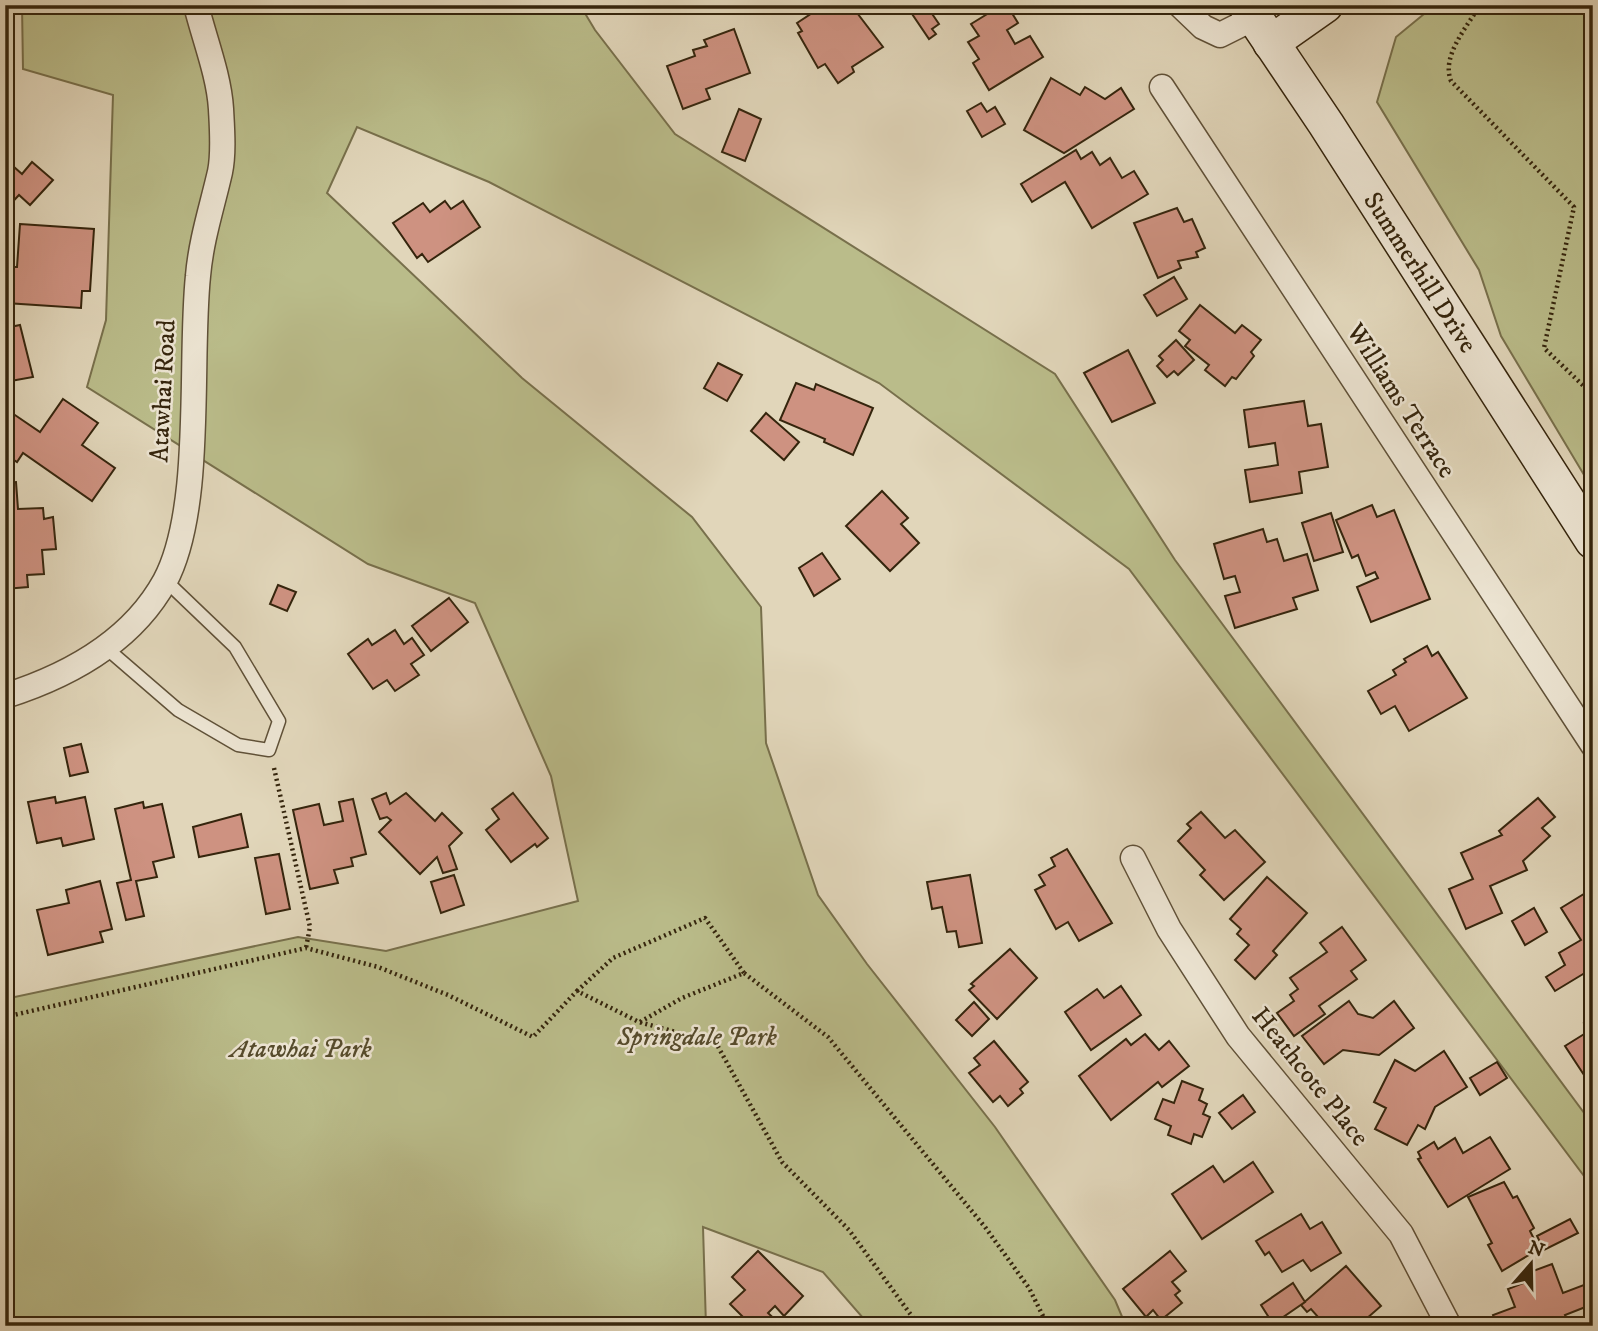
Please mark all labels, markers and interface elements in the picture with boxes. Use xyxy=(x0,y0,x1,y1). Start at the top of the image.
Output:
street label: Summerhill Drive xyxy=(1356,186,1484,359)
street label: Williams Terrace xyxy=(1338,316,1463,484)
street label: Atawhai Road xyxy=(143,319,184,463)
street label: Heathcote Place xyxy=(1244,1001,1376,1153)
park label: Springdale Park xyxy=(616,1021,777,1054)
park label: Atawhai Park xyxy=(227,1033,372,1066)
north arrow xyxy=(1496,1230,1566,1300)
text: N xyxy=(1525,1236,1548,1263)

